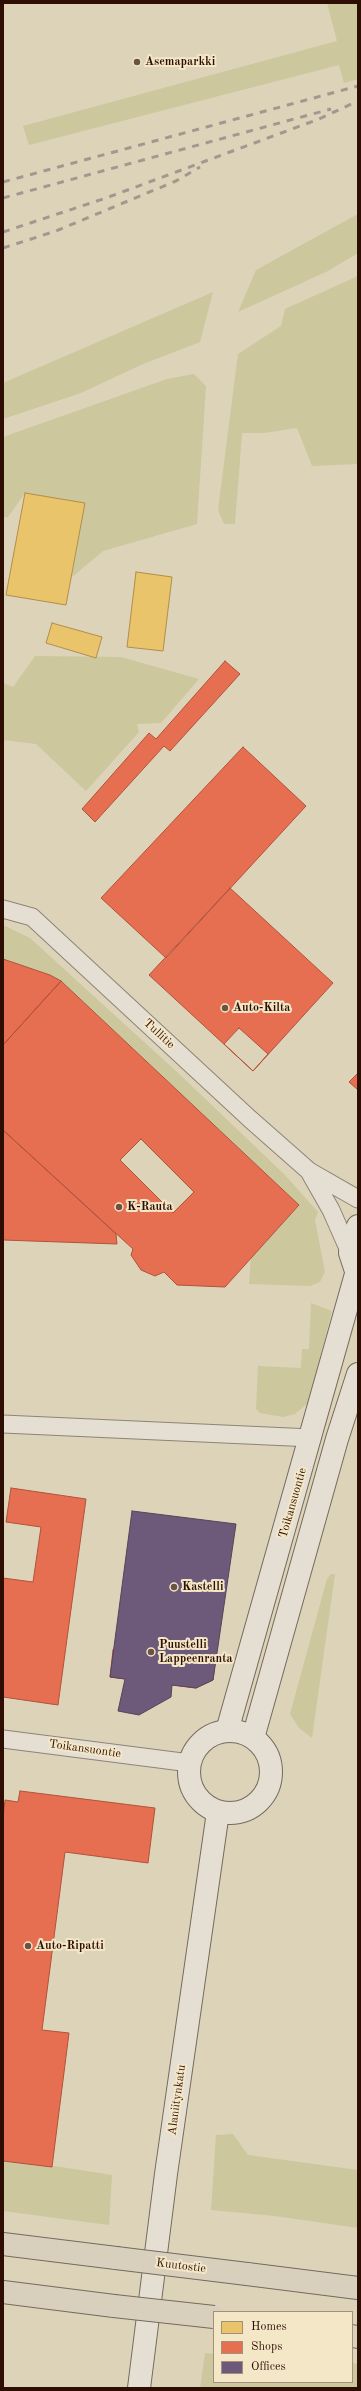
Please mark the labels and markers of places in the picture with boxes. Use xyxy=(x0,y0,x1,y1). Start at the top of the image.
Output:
place label: Asemaparkki xyxy=(145,55,215,69)
marker: Asemaparkki xyxy=(132,57,142,67)
place label: Auto-Kilta xyxy=(233,1001,290,1015)
marker: Auto-Kilta xyxy=(220,1003,230,1013)
place label: K-Rauta xyxy=(127,1200,173,1214)
marker: K-Rauta xyxy=(114,1202,124,1212)
place label: Kastelli xyxy=(182,1580,223,1594)
marker: Kastelli xyxy=(169,1582,179,1592)
place label: Puustelli Lappeenranta xyxy=(159,1638,233,1666)
marker: Puustelli Lappeenranta xyxy=(146,1647,156,1657)
place label: Auto-Ripatti xyxy=(36,1939,104,1953)
marker: Auto-Ripatti xyxy=(23,1941,33,1951)

